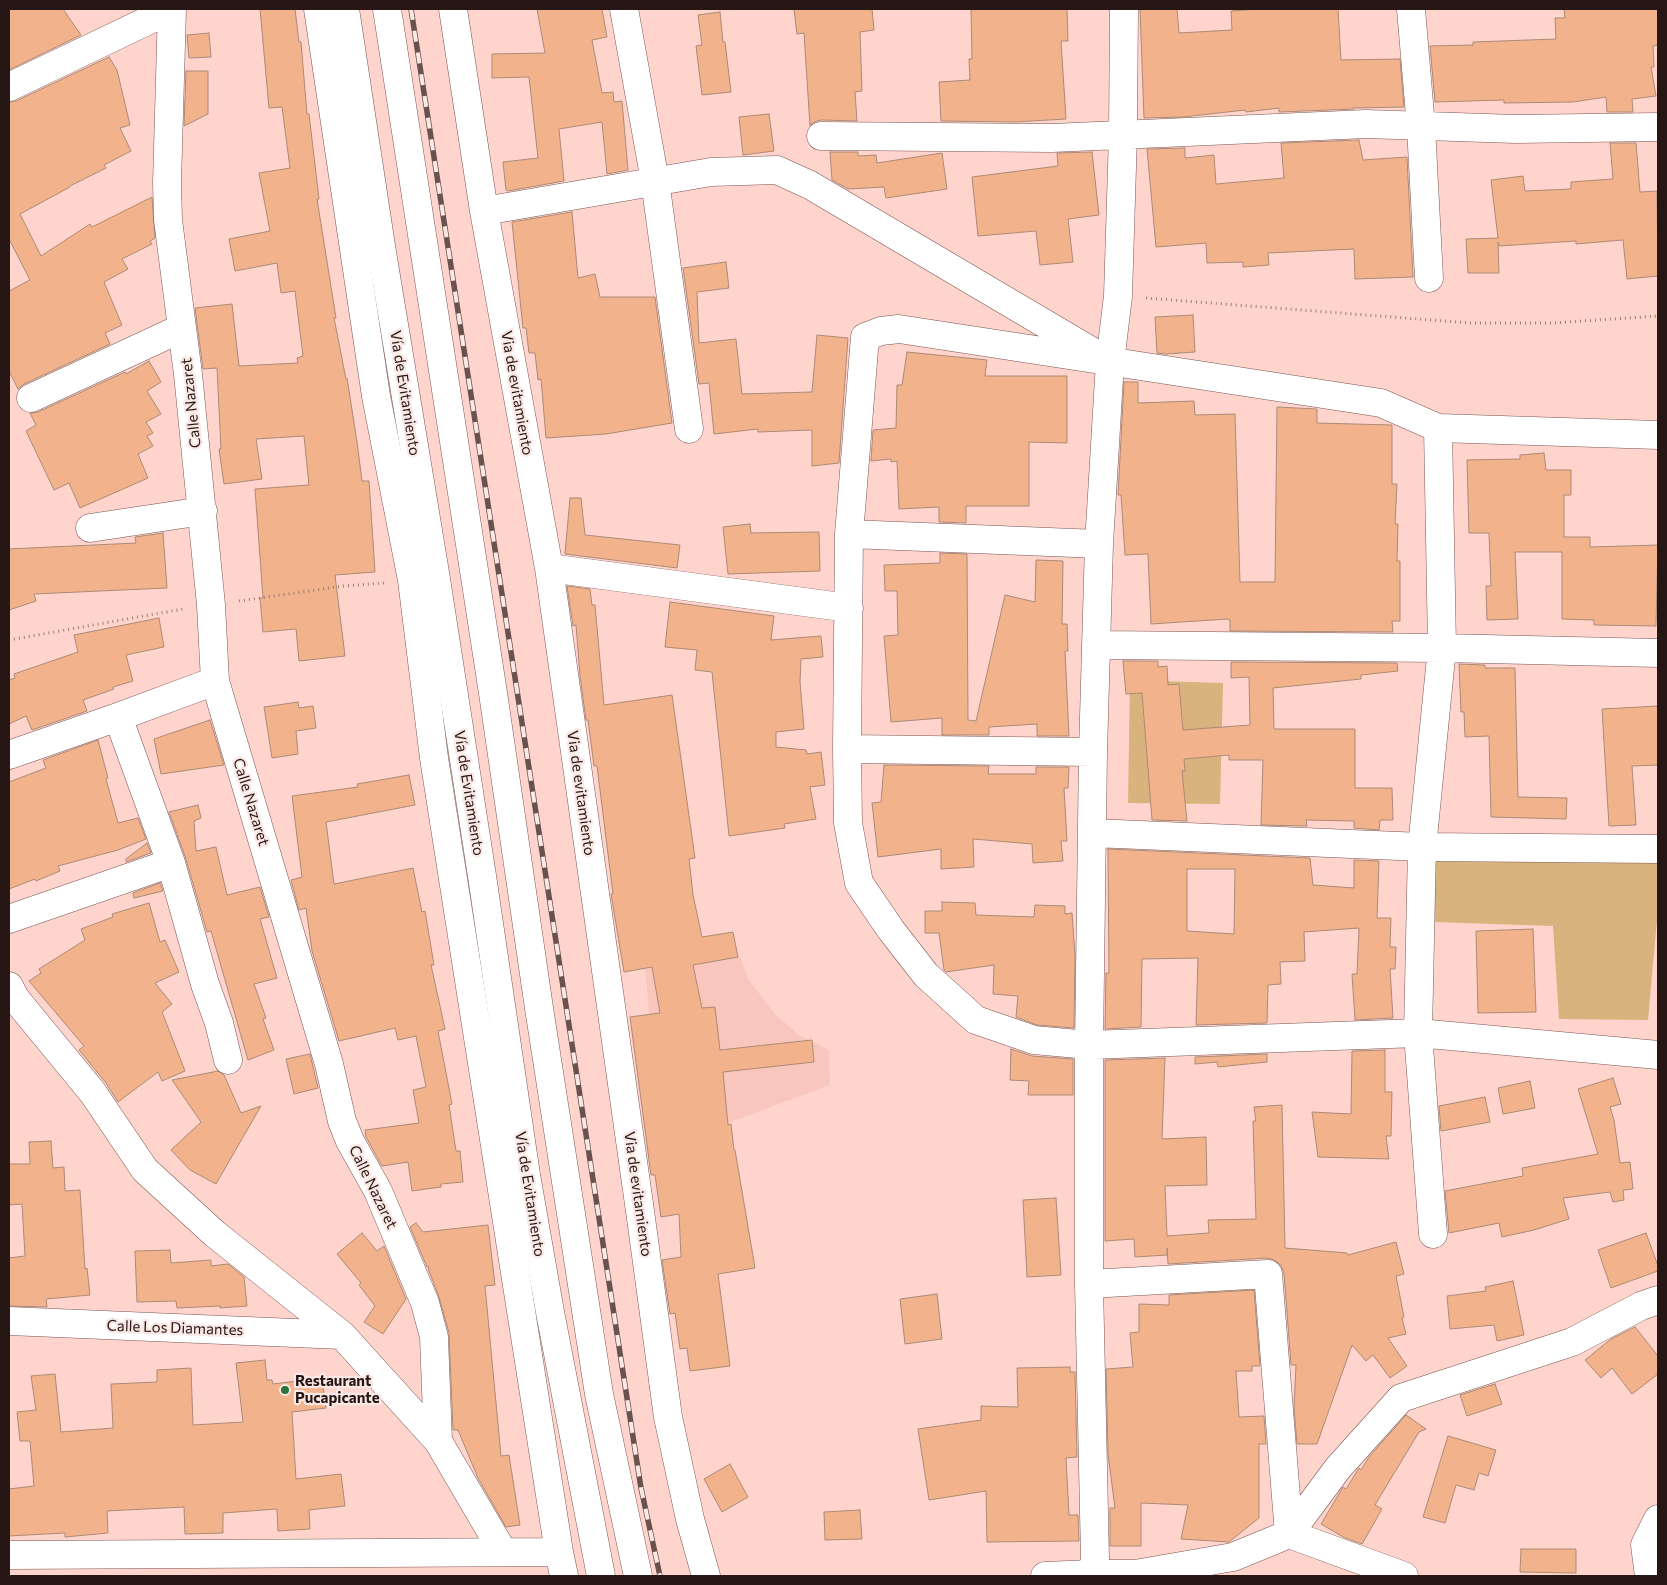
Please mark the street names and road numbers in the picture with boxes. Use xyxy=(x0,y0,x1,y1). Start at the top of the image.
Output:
street label: Vía de Evitamiento xyxy=(386,329,424,457)
street label: Via de evitamiento xyxy=(497,329,537,457)
street label: Calle Nazaret xyxy=(177,357,205,449)
street label: Vía de Evitamiento xyxy=(450,729,488,857)
street label: Via de evitamiento xyxy=(563,729,599,857)
street label: Calle Nazaret xyxy=(229,756,273,848)
street label: Vía de Evitamiento xyxy=(511,1130,549,1258)
street label: Via de evitamiento xyxy=(620,1130,656,1258)
street label: Calle Nazaret xyxy=(345,1142,401,1232)
street label: Calle Los Diamantes xyxy=(106,1317,244,1339)

